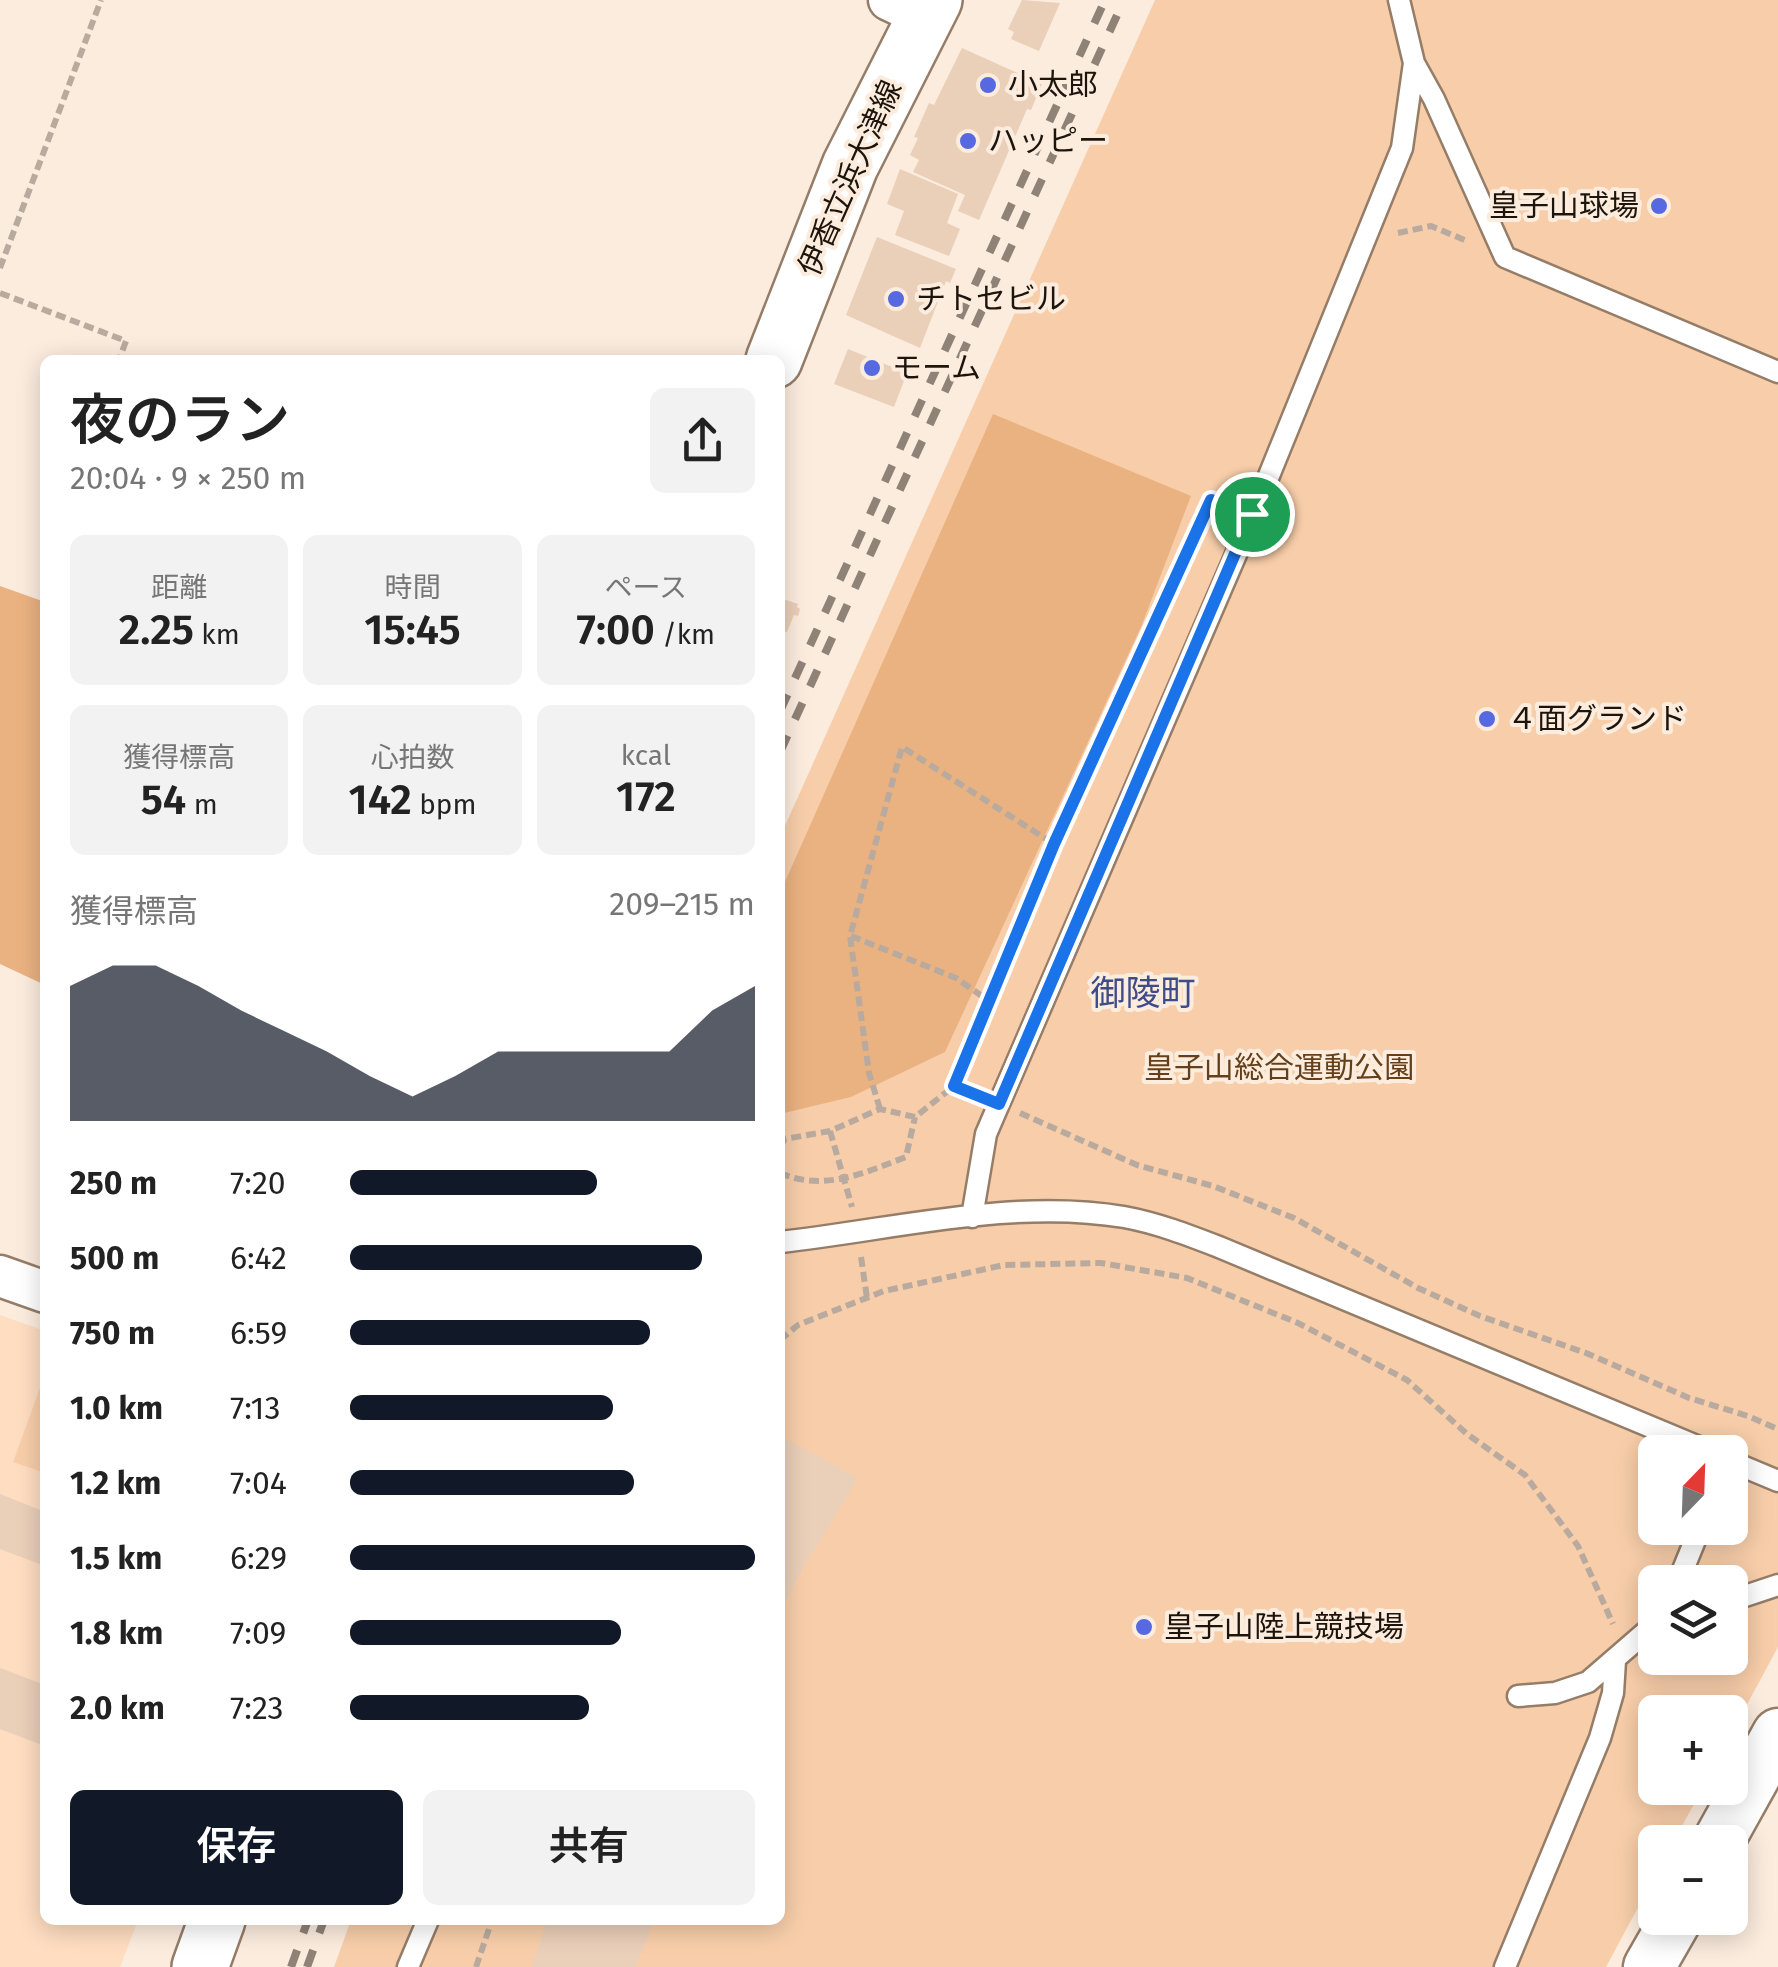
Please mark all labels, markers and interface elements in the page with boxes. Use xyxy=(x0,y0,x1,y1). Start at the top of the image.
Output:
place label: 小太郎 xyxy=(1008,67,1098,103)
marker: 小太郎 xyxy=(977,74,999,96)
street label: 伊香立浜大津線 xyxy=(791,75,909,281)
place label: ハッピー xyxy=(988,123,1108,159)
marker: ハッピー xyxy=(957,130,979,152)
place label: 皇子山球場 xyxy=(1489,188,1639,224)
marker: 皇子山球場 xyxy=(1648,195,1670,217)
place label: チトセビル xyxy=(916,281,1066,317)
marker: チトセビル xyxy=(885,288,907,310)
place label: モーム xyxy=(892,350,981,386)
marker: モーム xyxy=(861,357,883,379)
text: 夜のラン xyxy=(70,388,290,454)
button: share xyxy=(650,388,755,493)
text: 20:04 · 9 × 250 m xyxy=(70,459,306,497)
pin xyxy=(1210,472,1295,557)
icon: arrive xyxy=(1225,487,1280,542)
text: 距離 xyxy=(151,571,207,604)
text: 時間 xyxy=(384,571,441,604)
text: ペース xyxy=(605,571,687,604)
text: 2.25 xyxy=(119,605,194,655)
text: 15:45 xyxy=(364,605,461,655)
text: 7:00 xyxy=(577,605,655,655)
text: km xyxy=(194,618,240,651)
text: /km xyxy=(655,618,715,651)
place label: ４面グランド xyxy=(1507,701,1687,737)
marker: ４面グランド xyxy=(1476,708,1498,730)
text: kcal xyxy=(621,739,671,772)
text: 獲得標高 xyxy=(123,741,235,774)
text: 心拍数 xyxy=(370,741,455,774)
text: 172 xyxy=(616,772,676,822)
text: 54 xyxy=(141,775,186,825)
text: 142 xyxy=(349,775,412,825)
text: m xyxy=(186,788,218,821)
text: bpm xyxy=(412,788,476,821)
text: 209–215 m xyxy=(609,885,755,923)
text: 獲得標高 xyxy=(70,892,198,930)
district label: 御陵町 xyxy=(1090,972,1196,1014)
park label: 皇子山総合運動公園 xyxy=(1144,1050,1414,1086)
text: 250 m xyxy=(70,1164,157,1202)
text: 7:20 xyxy=(230,1164,286,1202)
text: 500 m xyxy=(70,1239,159,1277)
text: 6:42 xyxy=(230,1239,287,1277)
text: 750 m xyxy=(70,1314,155,1352)
text: 6:59 xyxy=(230,1314,287,1352)
text: 1.0 km xyxy=(70,1389,163,1427)
text: 7:13 xyxy=(230,1389,280,1427)
north arrow xyxy=(1638,1435,1748,1545)
map controls xyxy=(1638,1435,1748,1935)
text: 1.2 km xyxy=(70,1464,161,1502)
text: 7:04 xyxy=(230,1464,287,1502)
text: 1.5 km xyxy=(70,1539,162,1577)
text: 6:29 xyxy=(230,1539,287,1577)
button: layers xyxy=(1638,1565,1748,1675)
place label: 皇子山陸上競技場 xyxy=(1164,1609,1404,1645)
text: 1.8 km xyxy=(70,1614,163,1652)
text: 7:09 xyxy=(230,1614,286,1652)
marker: 皇子山陸上競技場 xyxy=(1133,1616,1155,1638)
text: 2.0 km xyxy=(70,1689,165,1727)
text: 7:23 xyxy=(230,1689,284,1727)
button: + xyxy=(1638,1695,1748,1805)
button: 保存 xyxy=(70,1790,403,1905)
button: 共有 xyxy=(423,1790,755,1905)
button: − xyxy=(1638,1825,1748,1935)

